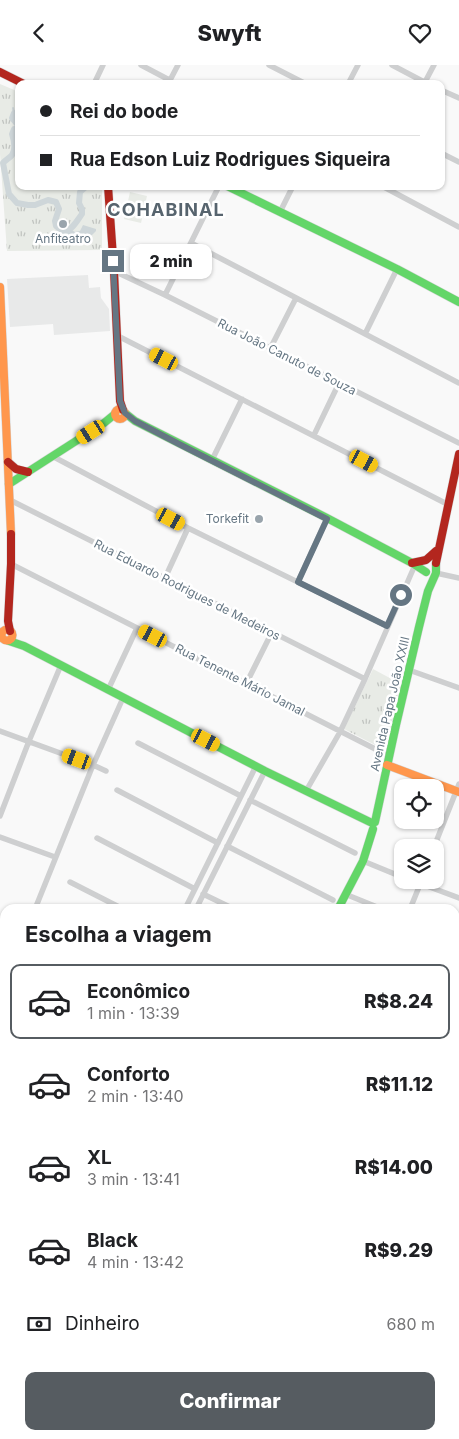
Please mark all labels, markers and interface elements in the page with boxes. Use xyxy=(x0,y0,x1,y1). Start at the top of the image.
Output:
icon: back xyxy=(25,19,53,47)
icon: heart xyxy=(406,19,434,47)
text: Swyft xyxy=(198,20,261,46)
text: Rei do bode xyxy=(70,100,178,123)
text: Rua Edson Luiz Rodrigues Siqueira xyxy=(70,148,391,171)
district label: COHABINAL xyxy=(107,199,225,220)
marker: Anfiteatro xyxy=(57,218,69,230)
place label: Anfiteatro xyxy=(35,231,91,246)
callout: 2 min xyxy=(130,243,213,279)
route end xyxy=(102,250,124,272)
text: 2 min xyxy=(149,251,193,271)
street label: Rua João Canuto de Souza xyxy=(215,315,359,398)
car xyxy=(147,346,180,372)
car xyxy=(74,418,107,446)
car xyxy=(347,447,380,475)
car xyxy=(154,505,187,533)
place label: Torkefit xyxy=(206,511,249,526)
marker: Torkefit xyxy=(253,513,265,525)
street label: Rua Eduardo Rodrigues de Medeiros xyxy=(92,536,283,643)
route start xyxy=(390,584,412,606)
car xyxy=(136,623,169,649)
street label: Avenida Papa João XXIII xyxy=(367,635,412,773)
street label: Rua Tenente Mário Jamal xyxy=(173,640,308,719)
car xyxy=(189,727,222,753)
car xyxy=(60,747,93,771)
map controls xyxy=(394,779,444,889)
button: locate xyxy=(394,779,444,829)
button: layers xyxy=(394,839,444,889)
text: Escolha a viagem xyxy=(25,921,212,947)
icon: car xyxy=(27,979,72,1024)
text: Econômico xyxy=(87,980,190,1003)
text: R$8.24 xyxy=(364,990,433,1013)
text: 1 min · 13:39 xyxy=(87,1003,180,1023)
icon: car xyxy=(27,1062,72,1107)
text: Conforto xyxy=(87,1063,170,1086)
text: R$11.12 xyxy=(366,1073,433,1096)
text: 2 min · 13:40 xyxy=(87,1086,184,1106)
icon: car xyxy=(27,1145,72,1190)
text: XL xyxy=(87,1146,112,1169)
text: R$14.00 xyxy=(355,1156,433,1179)
text: 3 min · 13:41 xyxy=(87,1169,180,1189)
icon: car xyxy=(27,1228,72,1273)
text: Black xyxy=(87,1229,138,1252)
text: R$9.29 xyxy=(365,1239,433,1262)
text: 4 min · 13:42 xyxy=(87,1252,184,1272)
icon: cash xyxy=(25,1310,53,1338)
text: Dinheiro xyxy=(65,1312,140,1335)
text: 680 m xyxy=(387,1314,435,1334)
button: Confirmar xyxy=(25,1372,435,1430)

